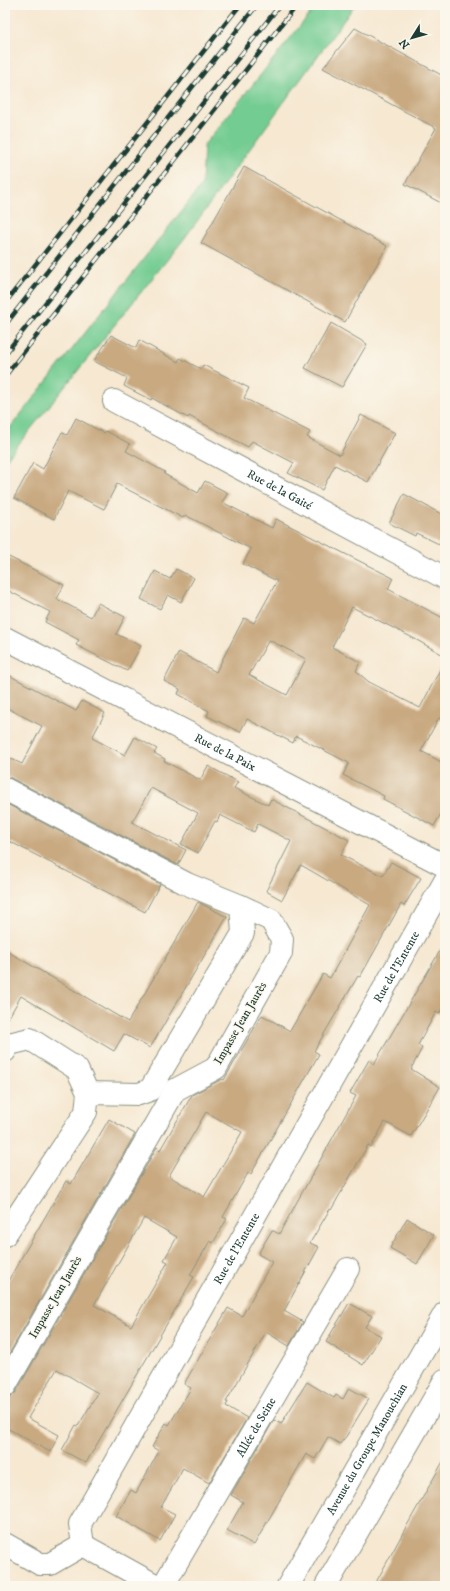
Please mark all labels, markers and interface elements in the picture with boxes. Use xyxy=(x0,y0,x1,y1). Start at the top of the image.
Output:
north arrow xyxy=(392,18,432,58)
text: N xyxy=(397,36,413,51)
street label: Rue de la Gaité xyxy=(244,467,315,514)
street label: Rue de la Paix xyxy=(192,730,258,775)
street label: Rue de l'Entente xyxy=(370,928,423,1006)
street label: Impasse Jean Jaurès xyxy=(211,979,270,1067)
street label: Rue de l'Entente xyxy=(211,1210,263,1287)
street label: Impasse Jean Jaurès xyxy=(26,1253,85,1341)
street label: Avenue du Groupe Manouchian xyxy=(323,1380,411,1518)
street label: Allée de Seine xyxy=(233,1395,279,1460)

